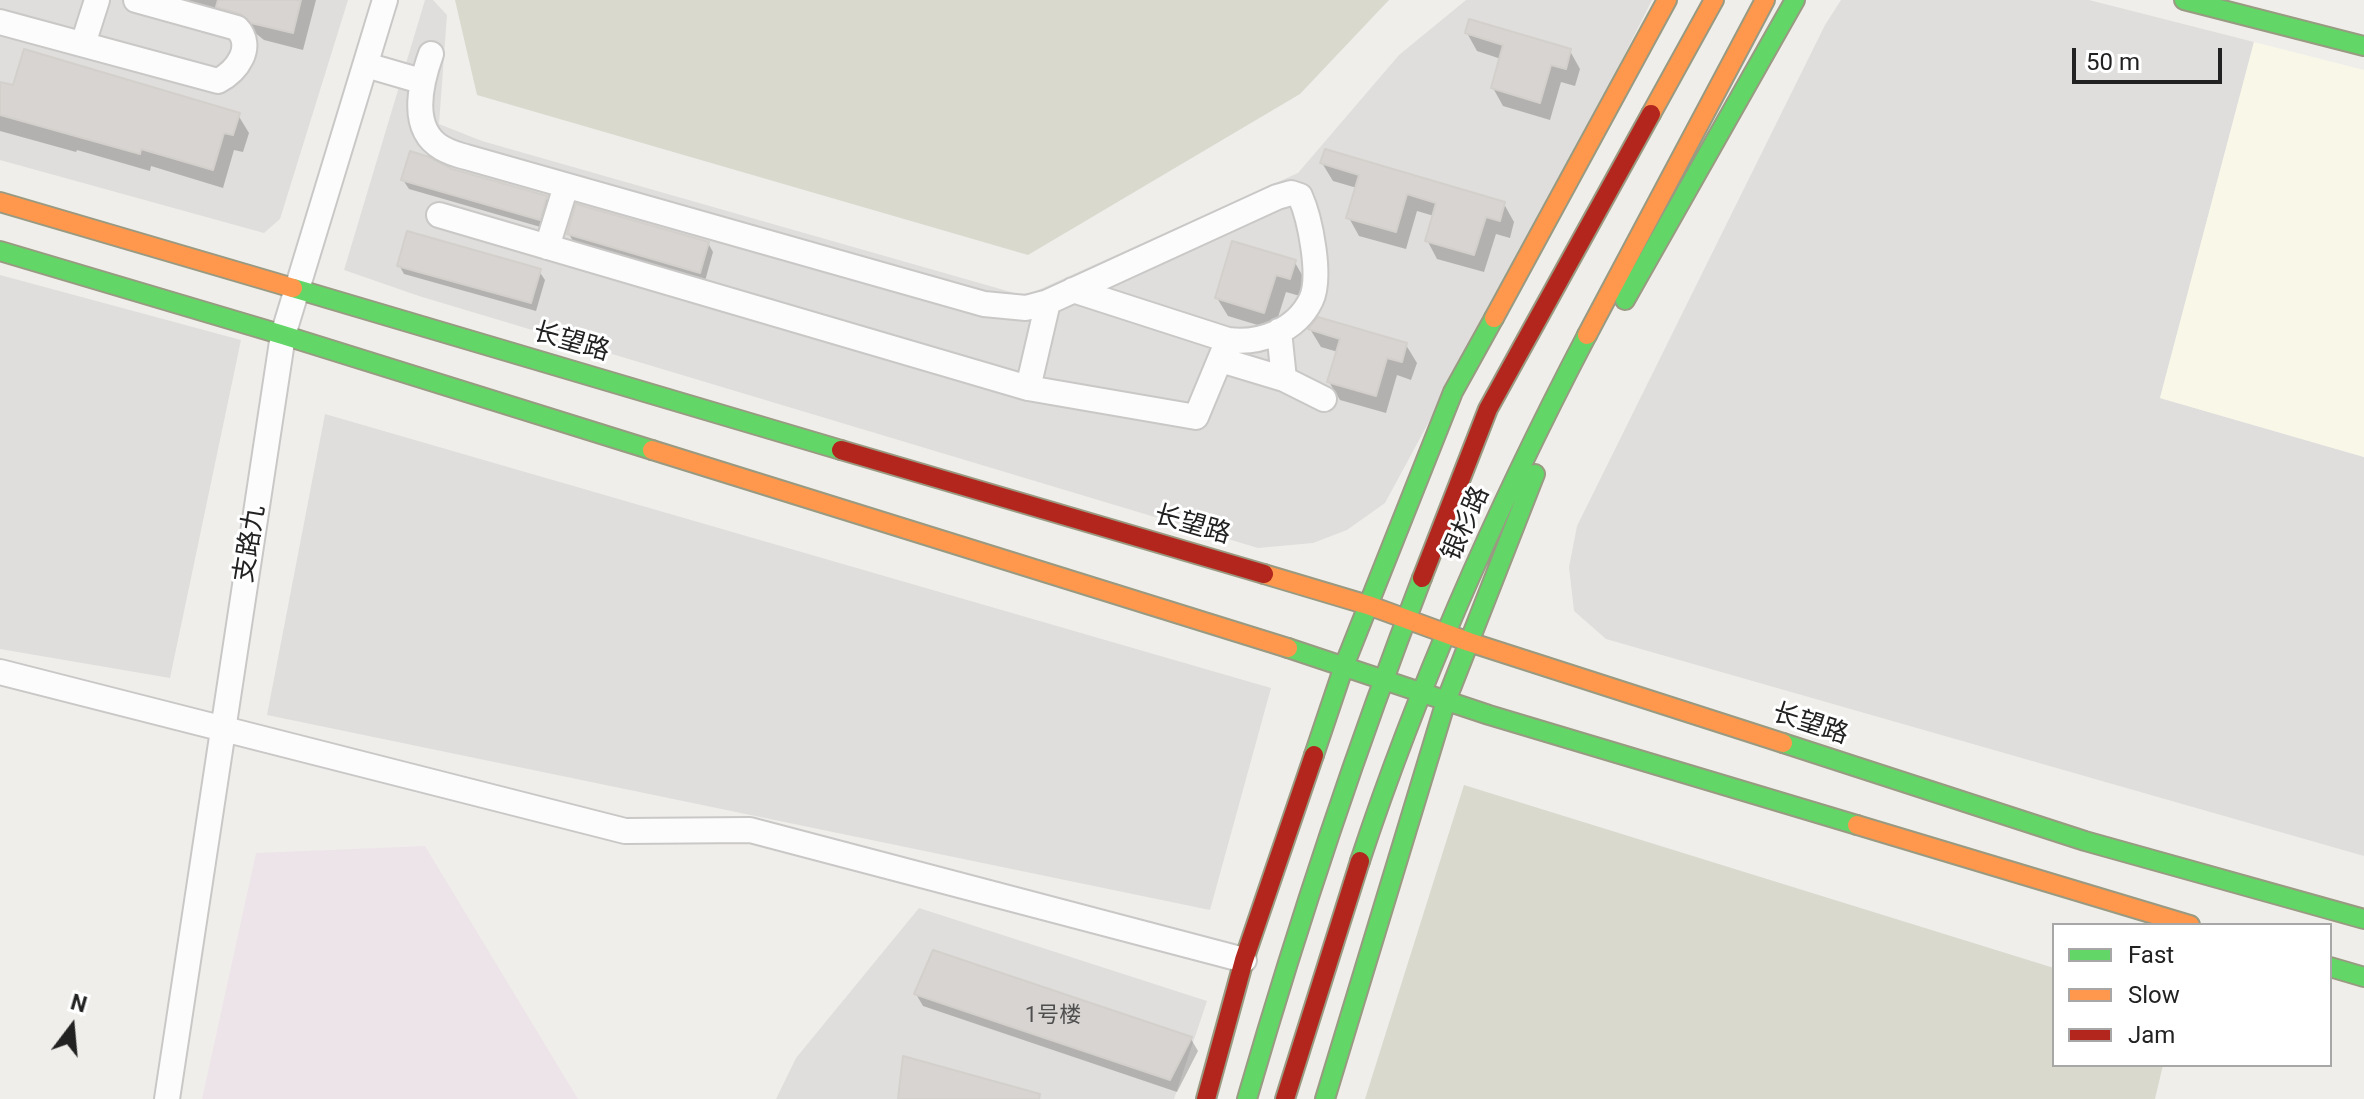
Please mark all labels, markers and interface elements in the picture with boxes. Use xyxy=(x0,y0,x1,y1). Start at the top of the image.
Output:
scale bar xyxy=(2076,32,2226,82)
text: 50 m xyxy=(2086,48,2140,76)
street label: 长望路 xyxy=(529,317,613,369)
street label: 银杉路 xyxy=(1437,482,1497,566)
street label: 长望路 xyxy=(1150,500,1234,552)
street label: 支路九 xyxy=(229,503,273,585)
street label: 长望路 xyxy=(1768,698,1852,752)
legend xyxy=(2052,923,2332,1067)
text: Fast xyxy=(2128,941,2174,969)
text: Slow xyxy=(2128,981,2180,1009)
north arrow xyxy=(32,987,112,1067)
text: N xyxy=(68,989,90,1018)
house number: 1号楼 xyxy=(1025,1003,1081,1029)
text: Jam xyxy=(2128,1021,2175,1049)

